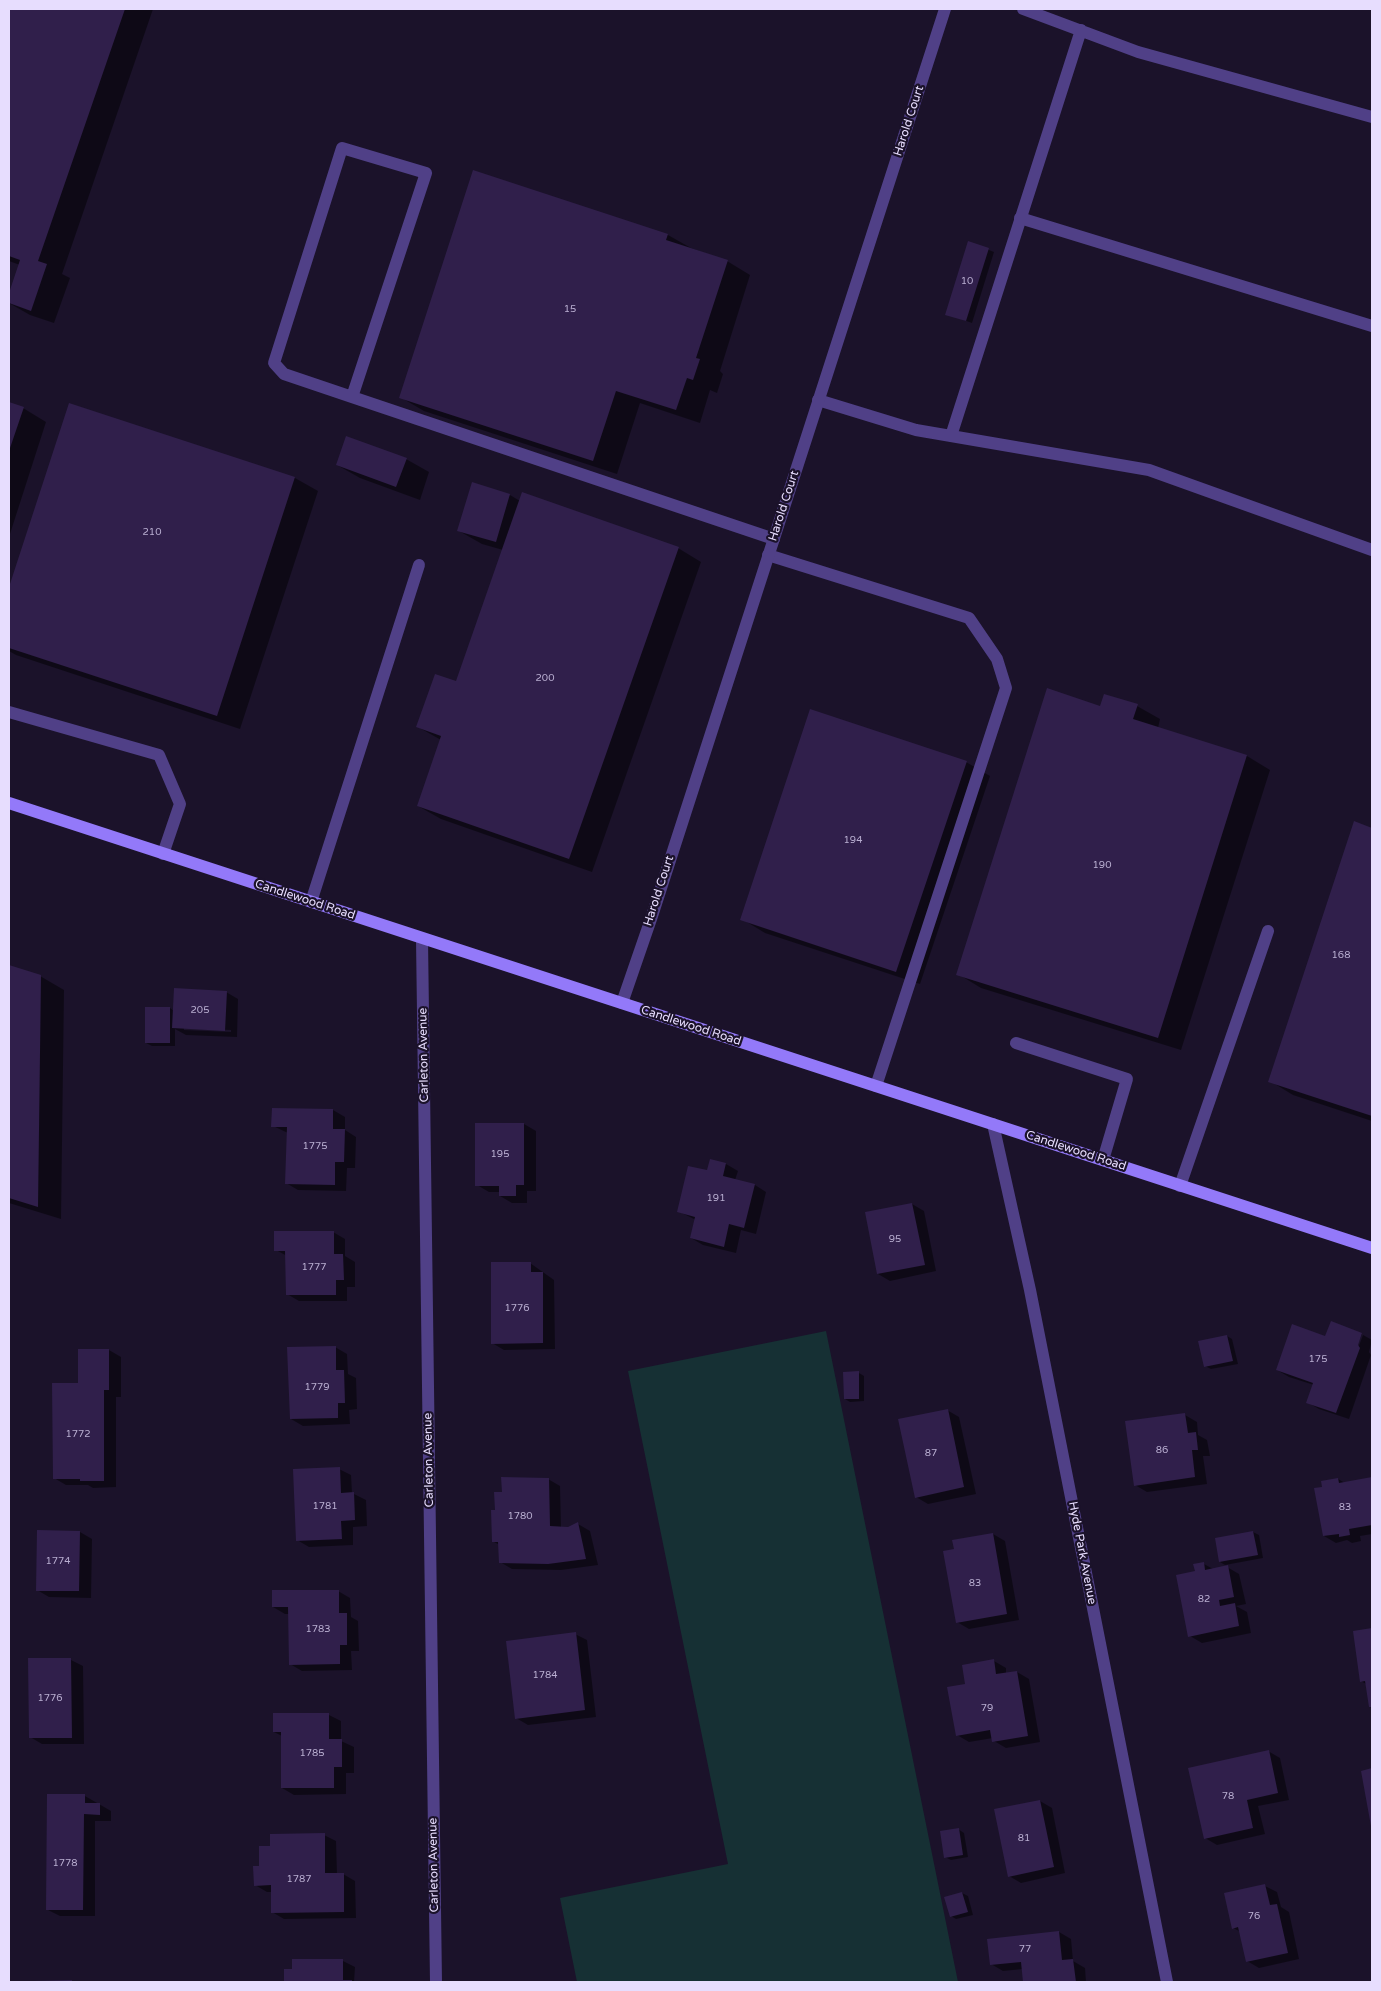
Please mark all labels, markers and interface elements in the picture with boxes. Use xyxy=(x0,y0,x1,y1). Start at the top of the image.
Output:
street label: Harold Court xyxy=(891,84,927,158)
house number: 10 xyxy=(961,275,973,287)
house number: 15 xyxy=(564,303,576,315)
street label: Harold Court xyxy=(766,469,802,543)
house number: 210 xyxy=(143,526,161,538)
house number: 200 xyxy=(536,672,554,684)
house number: 194 xyxy=(844,834,862,846)
street label: Harold Court xyxy=(641,854,677,928)
house number: 190 xyxy=(1093,859,1111,871)
street label: Candlewood Road xyxy=(253,877,357,923)
house number: 168 xyxy=(1332,949,1350,961)
street label: Candlewood Road xyxy=(639,1003,743,1049)
house number: 205 xyxy=(191,1004,209,1016)
street label: Carleton Avenue xyxy=(416,1008,432,1102)
street label: Candlewood Road xyxy=(1024,1128,1128,1174)
house number: 1775 xyxy=(302,1140,328,1152)
house number: 195 xyxy=(491,1148,509,1160)
house number: 191 xyxy=(707,1192,725,1204)
house number: 95 xyxy=(889,1233,901,1245)
house number: 1777 xyxy=(301,1261,327,1273)
house number: 1776 xyxy=(504,1302,530,1314)
house number: 175 xyxy=(1309,1353,1327,1365)
house number: 1779 xyxy=(304,1381,330,1393)
street label: Carleton Avenue xyxy=(421,1413,437,1507)
house number: 1772 xyxy=(65,1428,91,1440)
house number: 86 xyxy=(1156,1444,1168,1456)
house number: 87 xyxy=(925,1447,937,1459)
house number: 1781 xyxy=(312,1500,338,1512)
street label: Hyde Park Avenue xyxy=(1065,1500,1099,1606)
house number: 83 xyxy=(1339,1501,1351,1513)
house number: 1780 xyxy=(507,1510,533,1522)
house number: 1774 xyxy=(45,1555,71,1567)
house number: 83 xyxy=(969,1577,981,1589)
house number: 82 xyxy=(1198,1593,1210,1605)
house number: 1783 xyxy=(305,1623,331,1635)
house number: 1784 xyxy=(532,1669,558,1681)
house number: 1776 xyxy=(37,1692,63,1704)
house number: 79 xyxy=(981,1702,993,1714)
house number: 1785 xyxy=(299,1747,325,1759)
house number: 78 xyxy=(1222,1790,1234,1802)
street label: Carleton Avenue xyxy=(426,1818,442,1912)
house number: 81 xyxy=(1018,1832,1030,1844)
house number: 1778 xyxy=(52,1857,78,1869)
house number: 1787 xyxy=(286,1873,312,1885)
house number: 76 xyxy=(1248,1910,1260,1922)
house number: 77 xyxy=(1019,1943,1031,1955)

